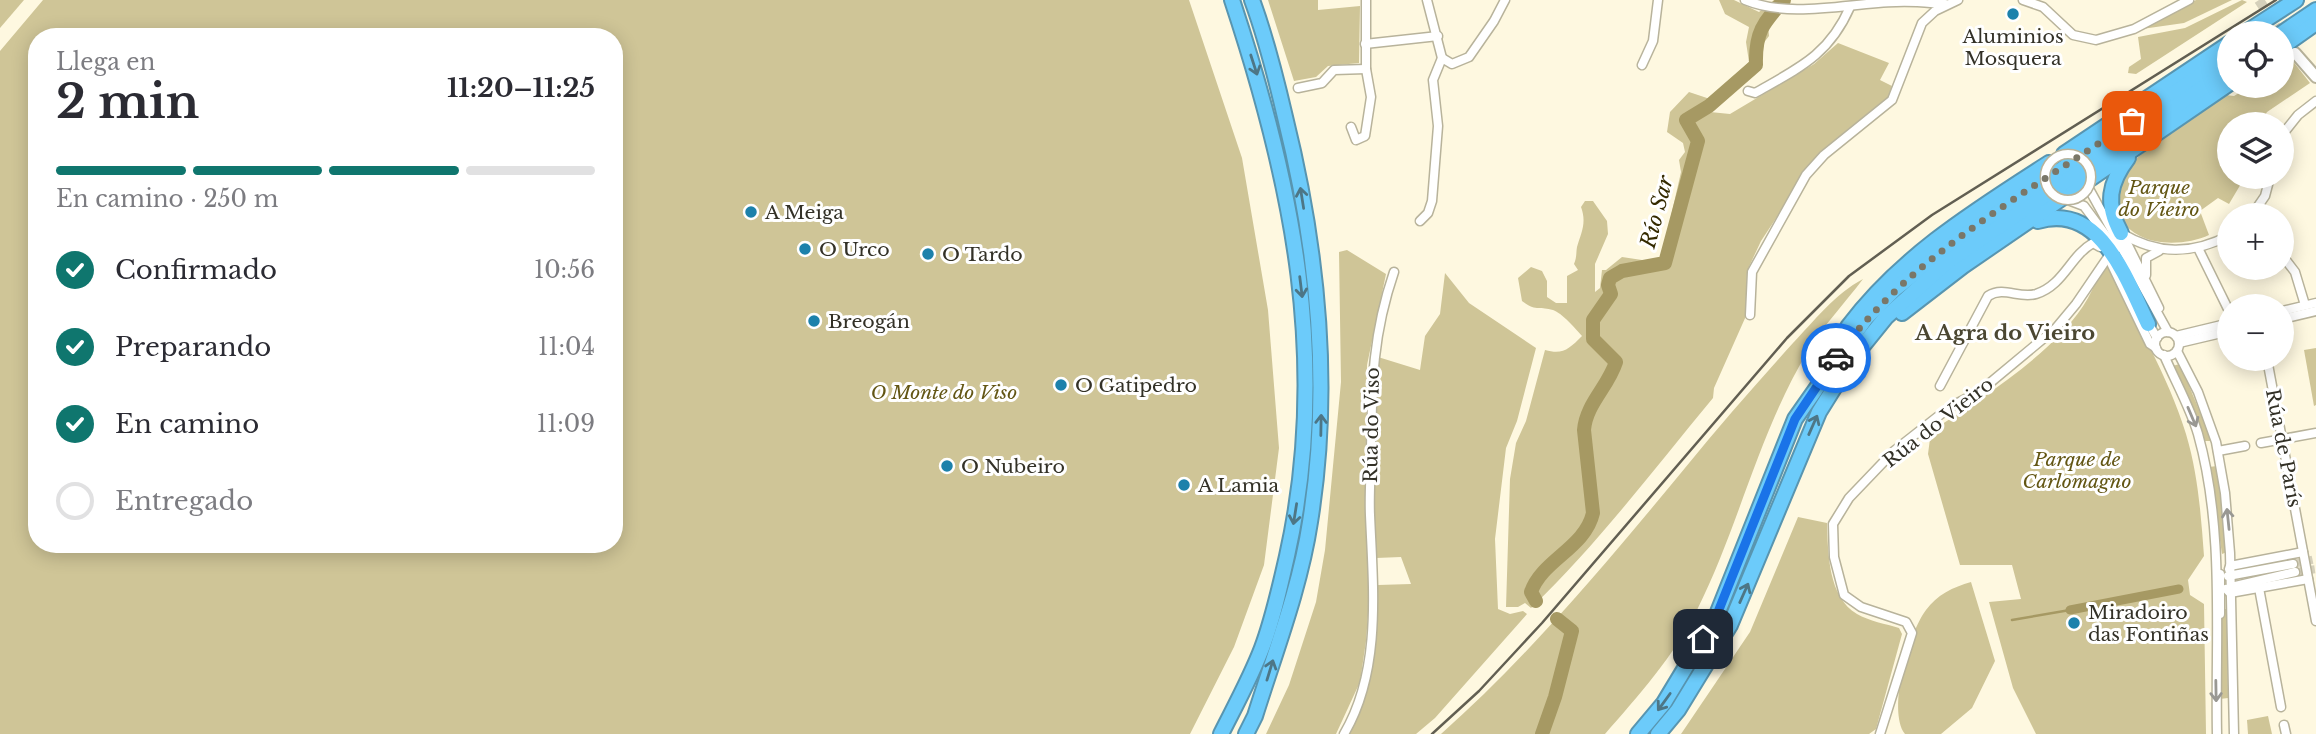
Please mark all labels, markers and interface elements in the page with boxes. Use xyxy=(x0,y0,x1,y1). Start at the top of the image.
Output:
marker: Aluminios Mosquera xyxy=(2005,6,2021,22)
map controls xyxy=(2217,21,2294,371)
button: locate xyxy=(2217,21,2294,98)
place label: Aluminios Mosquera xyxy=(1961,25,2064,70)
text: Llega en xyxy=(56,48,155,76)
one-way arrow xyxy=(1249,53,1261,75)
text: 11:20–11:25 xyxy=(447,72,595,104)
text: 2 min xyxy=(56,73,199,130)
pin xyxy=(2102,91,2162,151)
icon: bag xyxy=(2113,102,2151,140)
button: layers xyxy=(2217,112,2294,189)
water label: Río Sar xyxy=(1635,172,1679,252)
park label: Parque do Vieiro xyxy=(2119,176,2199,221)
text: En camino · 250 m xyxy=(56,185,278,213)
one-way arrow xyxy=(1296,187,1309,210)
place label: A Meiga xyxy=(764,201,844,224)
button: + xyxy=(2217,203,2294,280)
marker: A Meiga xyxy=(743,204,759,220)
place label: O Urco xyxy=(819,238,890,261)
marker: O Urco xyxy=(797,241,813,257)
place label: O Tardo xyxy=(942,243,1023,266)
marker: O Tardo xyxy=(920,246,936,262)
icon: check xyxy=(56,251,94,289)
text: Confirmado xyxy=(115,254,277,286)
text: 10:56 xyxy=(534,256,595,284)
one-way arrow xyxy=(1294,275,1307,298)
button: − xyxy=(2217,294,2294,371)
place label: Breogán xyxy=(828,310,910,333)
marker: Breogán xyxy=(806,313,822,329)
district label: A Agra do Vieiro xyxy=(1914,320,2095,346)
courier xyxy=(1801,323,1871,393)
icon: check xyxy=(56,328,94,366)
text: Preparando xyxy=(115,331,271,363)
text: 11:04 xyxy=(538,333,595,361)
icon: car xyxy=(1817,339,1855,377)
street label: Rúa do Viso xyxy=(1359,367,1384,483)
street label: Rúa do Vieiro xyxy=(1879,372,1998,472)
place label: O Gatipedro xyxy=(1075,374,1197,397)
marker: O Gatipedro xyxy=(1053,377,1069,393)
park label: O Monte do Viso xyxy=(871,381,1017,404)
street label: Rúa de París xyxy=(2261,387,2306,509)
icon: check xyxy=(56,405,94,443)
one-way arrow xyxy=(2186,406,2199,428)
text: En camino xyxy=(115,408,259,440)
text: 11:09 xyxy=(537,410,595,438)
one-way arrow xyxy=(1314,413,1328,436)
one-way arrow xyxy=(1808,415,1821,437)
park label: Parque de Carlomagno xyxy=(2023,448,2131,493)
place label: O Nubeiro xyxy=(961,455,1065,478)
marker: O Nubeiro xyxy=(939,458,955,474)
place label: A Lamia xyxy=(1197,474,1280,497)
marker: A Lamia xyxy=(1176,477,1192,493)
text: Entregado xyxy=(115,485,253,517)
one-way arrow xyxy=(1289,502,1302,524)
one-way arrow xyxy=(2221,508,2234,531)
one-way arrow xyxy=(1738,582,1751,604)
place label: Miradoiro das Fontiñas xyxy=(2088,601,2209,646)
pin xyxy=(1673,609,1733,669)
marker: Miradoiro das Fontiñas xyxy=(2066,615,2082,631)
icon: home xyxy=(1684,620,1722,658)
one-way arrow xyxy=(1264,659,1277,681)
one-way arrow xyxy=(2210,680,2223,703)
one-way arrow xyxy=(1657,692,1671,711)

